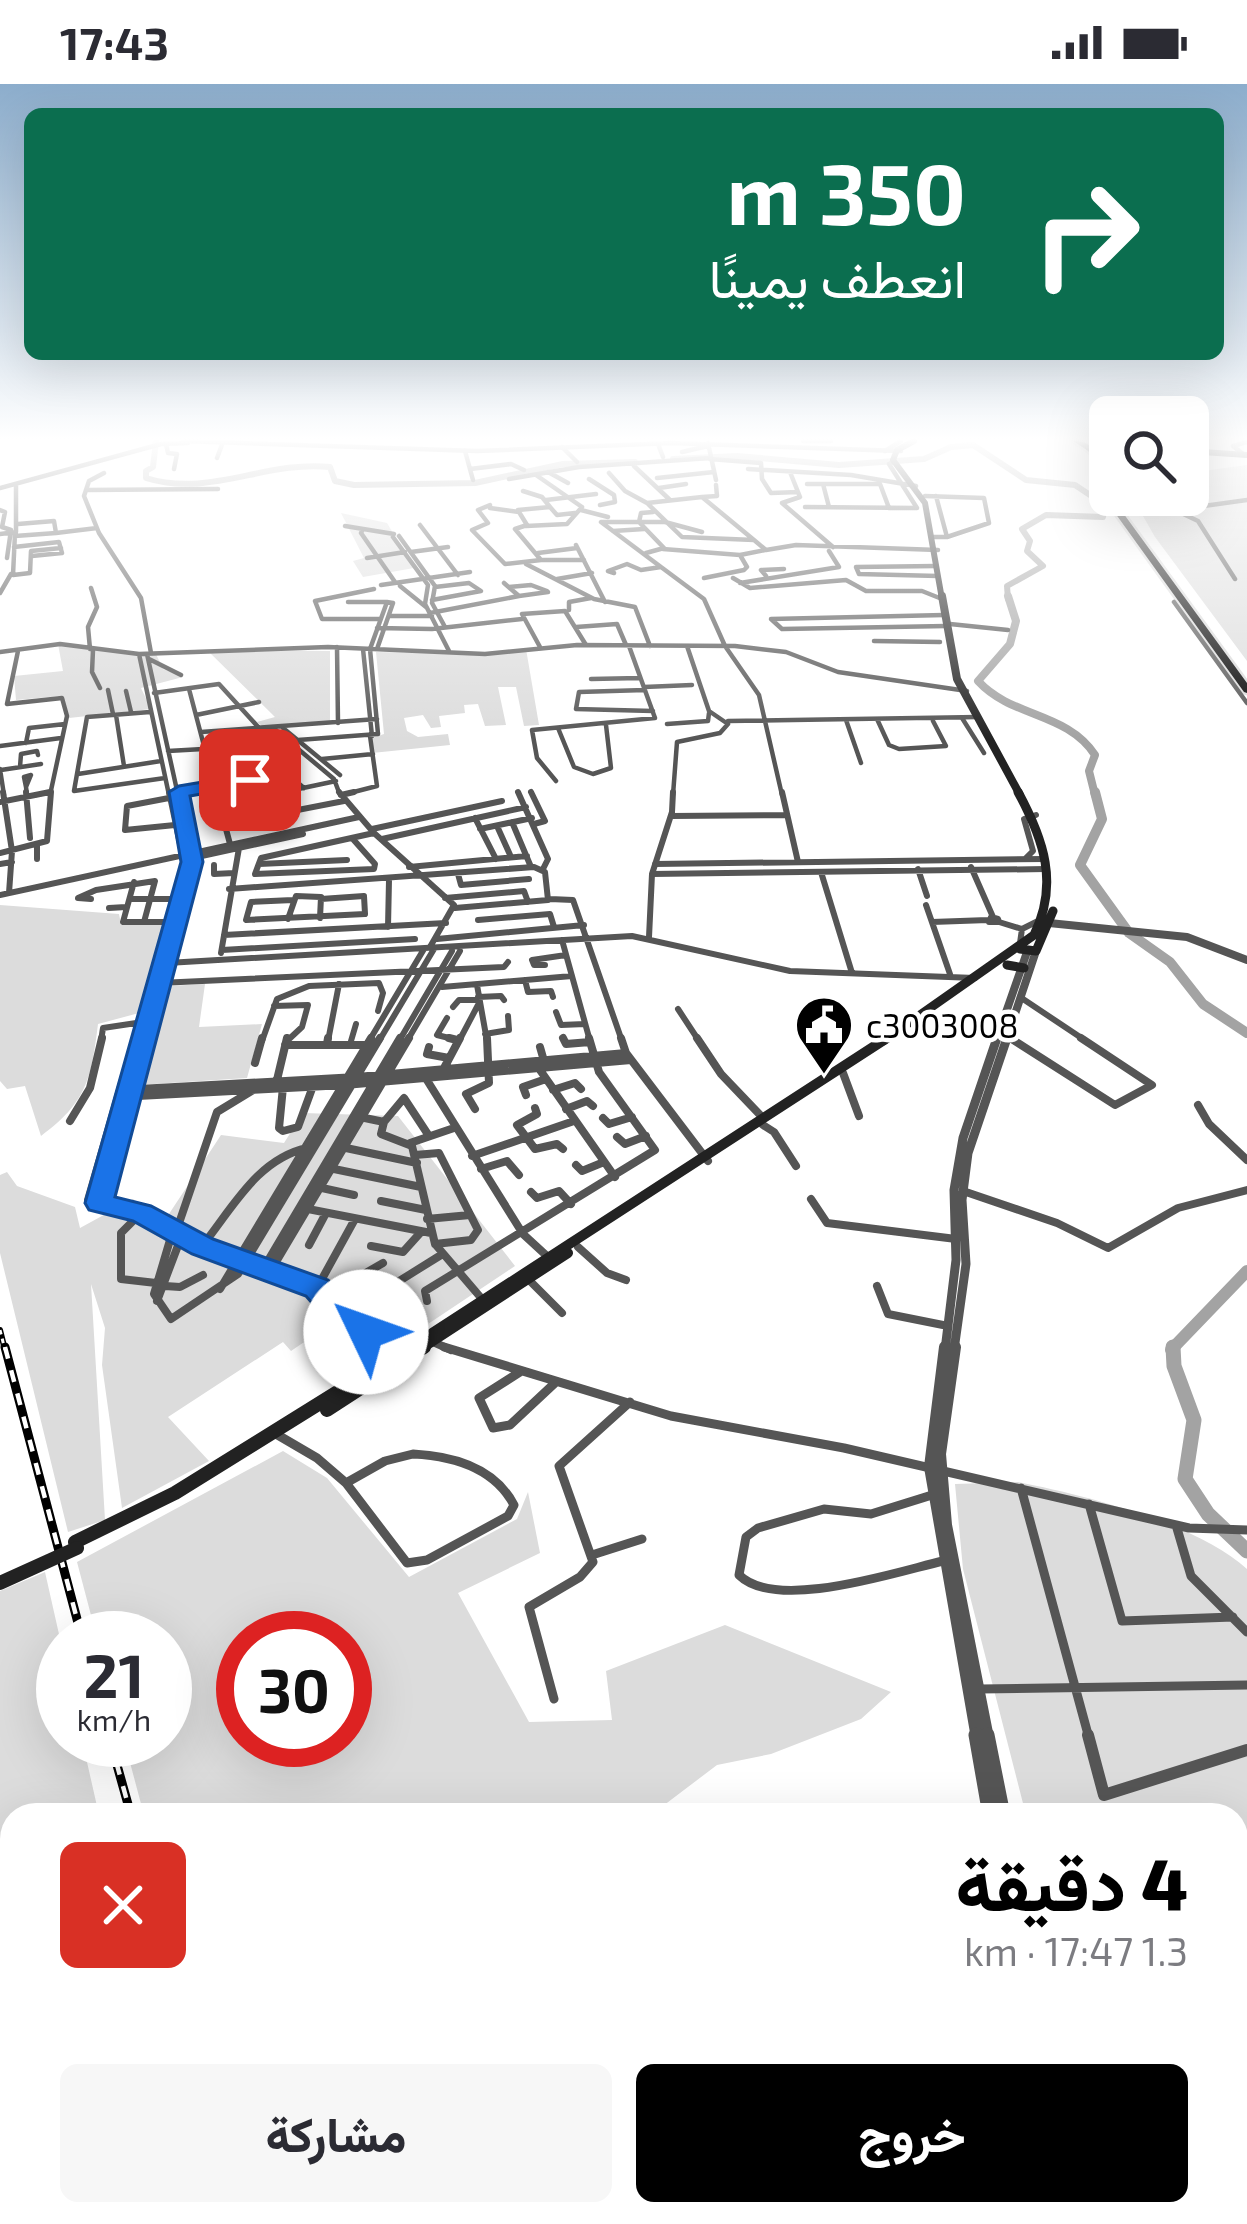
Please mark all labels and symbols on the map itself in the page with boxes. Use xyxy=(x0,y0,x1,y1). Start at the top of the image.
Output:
pin xyxy=(199,729,301,831)
public building icon: c3003008 xyxy=(793,994,855,1076)
place label: c3003008 xyxy=(866,1005,1018,1045)
position arrow xyxy=(303,1269,429,1395)
speed limit sign: 30 xyxy=(216,1611,372,1767)

